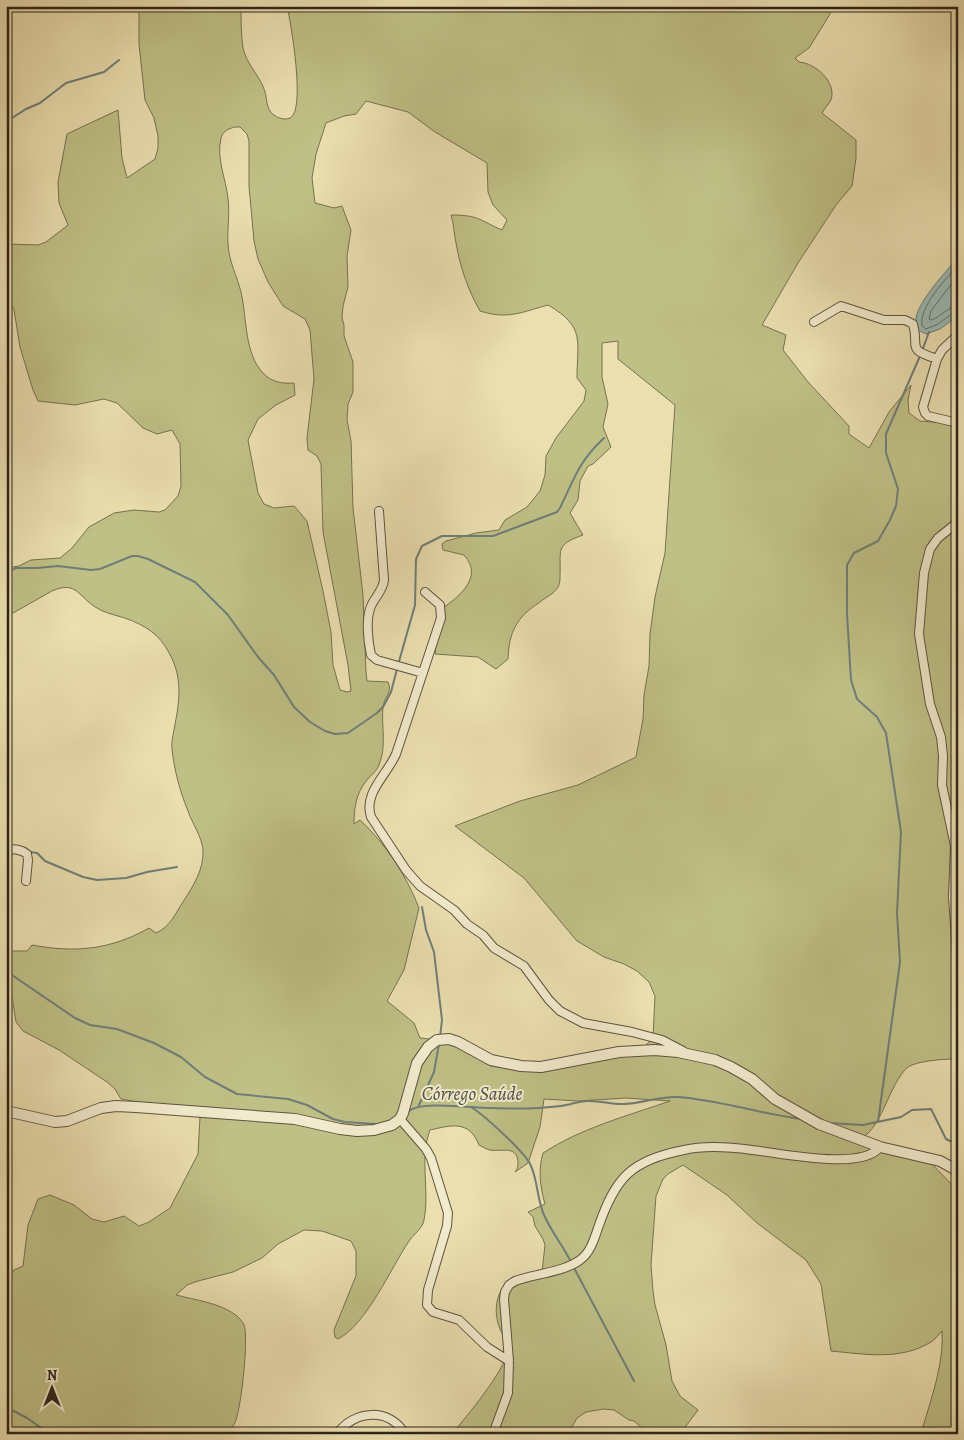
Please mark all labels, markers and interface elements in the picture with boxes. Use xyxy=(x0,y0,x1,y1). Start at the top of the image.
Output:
water label: Córrego Saúde xyxy=(422,1081,522,1107)
north arrow xyxy=(28,1362,78,1412)
text: N xyxy=(47,1366,57,1385)

